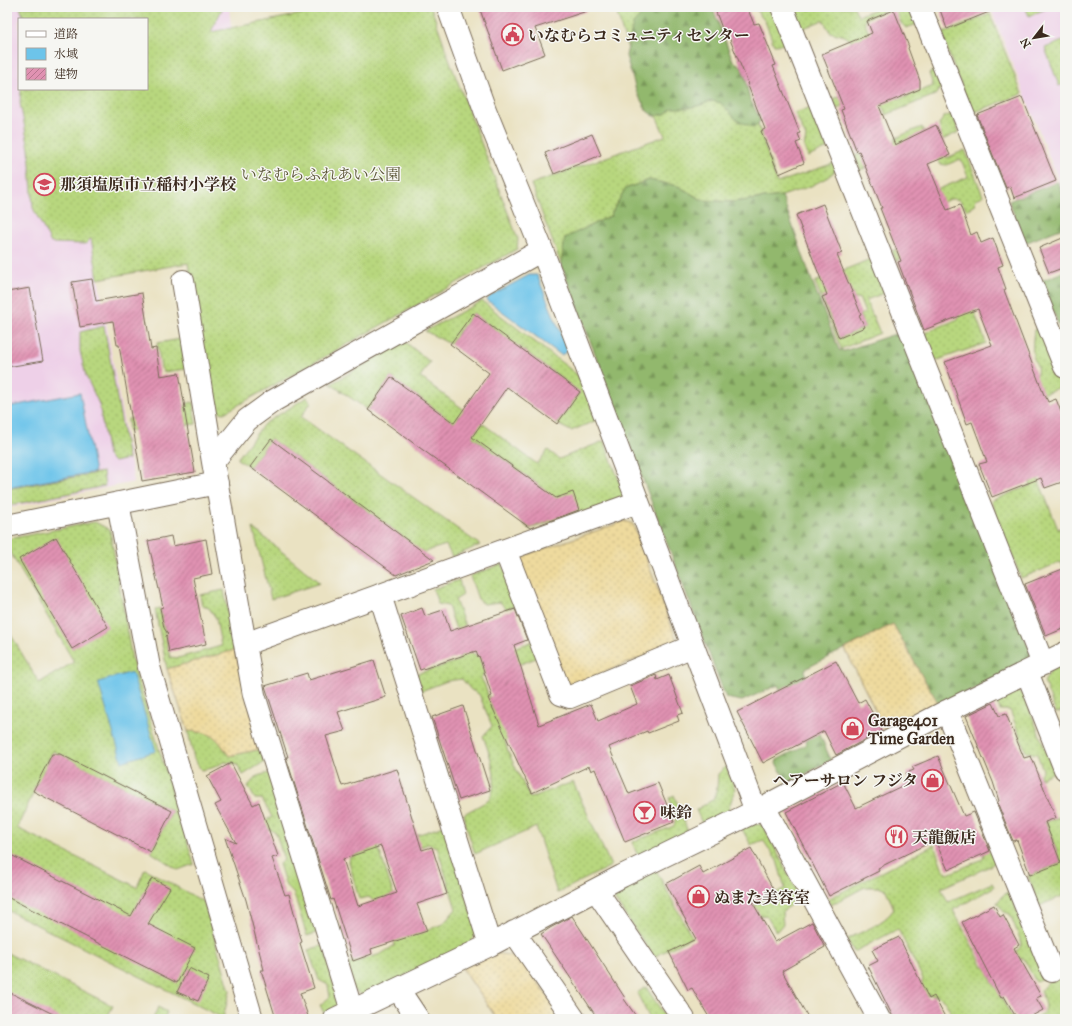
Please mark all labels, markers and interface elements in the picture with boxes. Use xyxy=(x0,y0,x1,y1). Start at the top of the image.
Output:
legend xyxy=(18,18,148,90)
north arrow xyxy=(1014,18,1054,58)
public building icon: いなむらコミュニティセンター xyxy=(500,22,526,48)
place label: いなむらコミュニティセンター xyxy=(528,26,750,45)
text: 道路 xyxy=(54,27,78,41)
text: N xyxy=(1018,35,1034,50)
text: 水域 xyxy=(54,47,78,61)
text: 建物 xyxy=(54,67,78,81)
park label: いなむらふれあい公園 xyxy=(241,165,401,184)
school or university icon: 那須塩原市立稲村小学校 xyxy=(31,171,57,197)
place label: 那須塩原市立稲村小学校 xyxy=(60,175,237,194)
place label: Garage401 Time Garden xyxy=(867,711,955,748)
shop icon: Garage401 Time Garden xyxy=(839,716,865,742)
shop icon: ヘアーサロン フジタ xyxy=(920,767,946,793)
place label: ヘアーサロン フジタ xyxy=(773,771,918,790)
bar icon: 味鈴 xyxy=(631,799,657,825)
place label: 味鈴 xyxy=(660,803,692,822)
restaurant icon: 天龍飯店 xyxy=(883,824,909,850)
place label: 天龍飯店 xyxy=(912,828,976,847)
shop icon: ぬまた美容室 xyxy=(685,884,711,910)
place label: ぬまた美容室 xyxy=(714,888,810,907)

